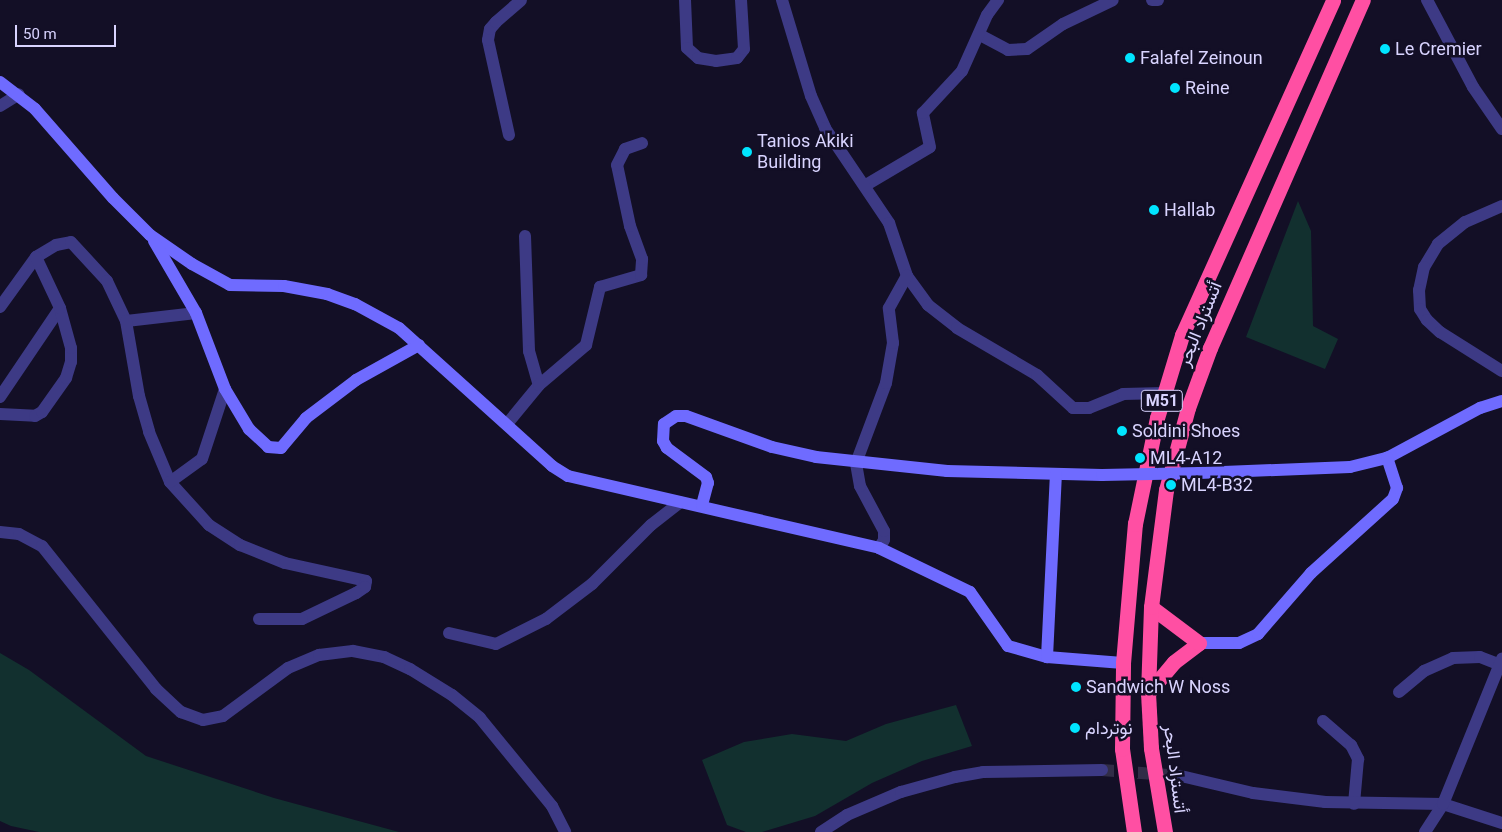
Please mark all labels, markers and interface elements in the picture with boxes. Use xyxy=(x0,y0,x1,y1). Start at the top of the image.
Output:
scale bar xyxy=(18,15,119,47)
text: 50 m xyxy=(23,25,57,43)
place label: Le Cremier xyxy=(1395,38,1482,60)
marker: Le Cremier xyxy=(1379,43,1391,55)
place label: Falafel Zeinoun xyxy=(1140,47,1263,69)
marker: Falafel Zeinoun xyxy=(1124,52,1136,64)
place label: Reine xyxy=(1185,77,1229,99)
marker: Reine xyxy=(1169,82,1181,94)
place label: Tanios Akiki Building xyxy=(757,131,854,173)
marker: Tanios Akiki Building xyxy=(741,146,753,158)
place label: Hallab xyxy=(1164,199,1215,221)
marker: Hallab xyxy=(1148,204,1160,216)
street label: أتستراد البحر xyxy=(1173,279,1227,369)
road number: M51 xyxy=(1141,388,1183,414)
place label: Soldini Shoes xyxy=(1132,420,1240,442)
marker: Soldini Shoes xyxy=(1116,425,1128,437)
place label: ML4-A12 xyxy=(1150,447,1222,469)
marker: ML4-A12 xyxy=(1134,452,1146,464)
place label: ML4-B32 xyxy=(1181,474,1253,496)
marker: ML4-B32 xyxy=(1165,479,1177,491)
place label: Sandwich W Noss xyxy=(1086,676,1230,698)
marker: Sandwich W Noss xyxy=(1070,681,1082,693)
place label: نوتردام xyxy=(1085,717,1133,739)
marker: نوتردام xyxy=(1069,722,1081,734)
street label: أتستراد البحر xyxy=(1159,723,1191,815)

